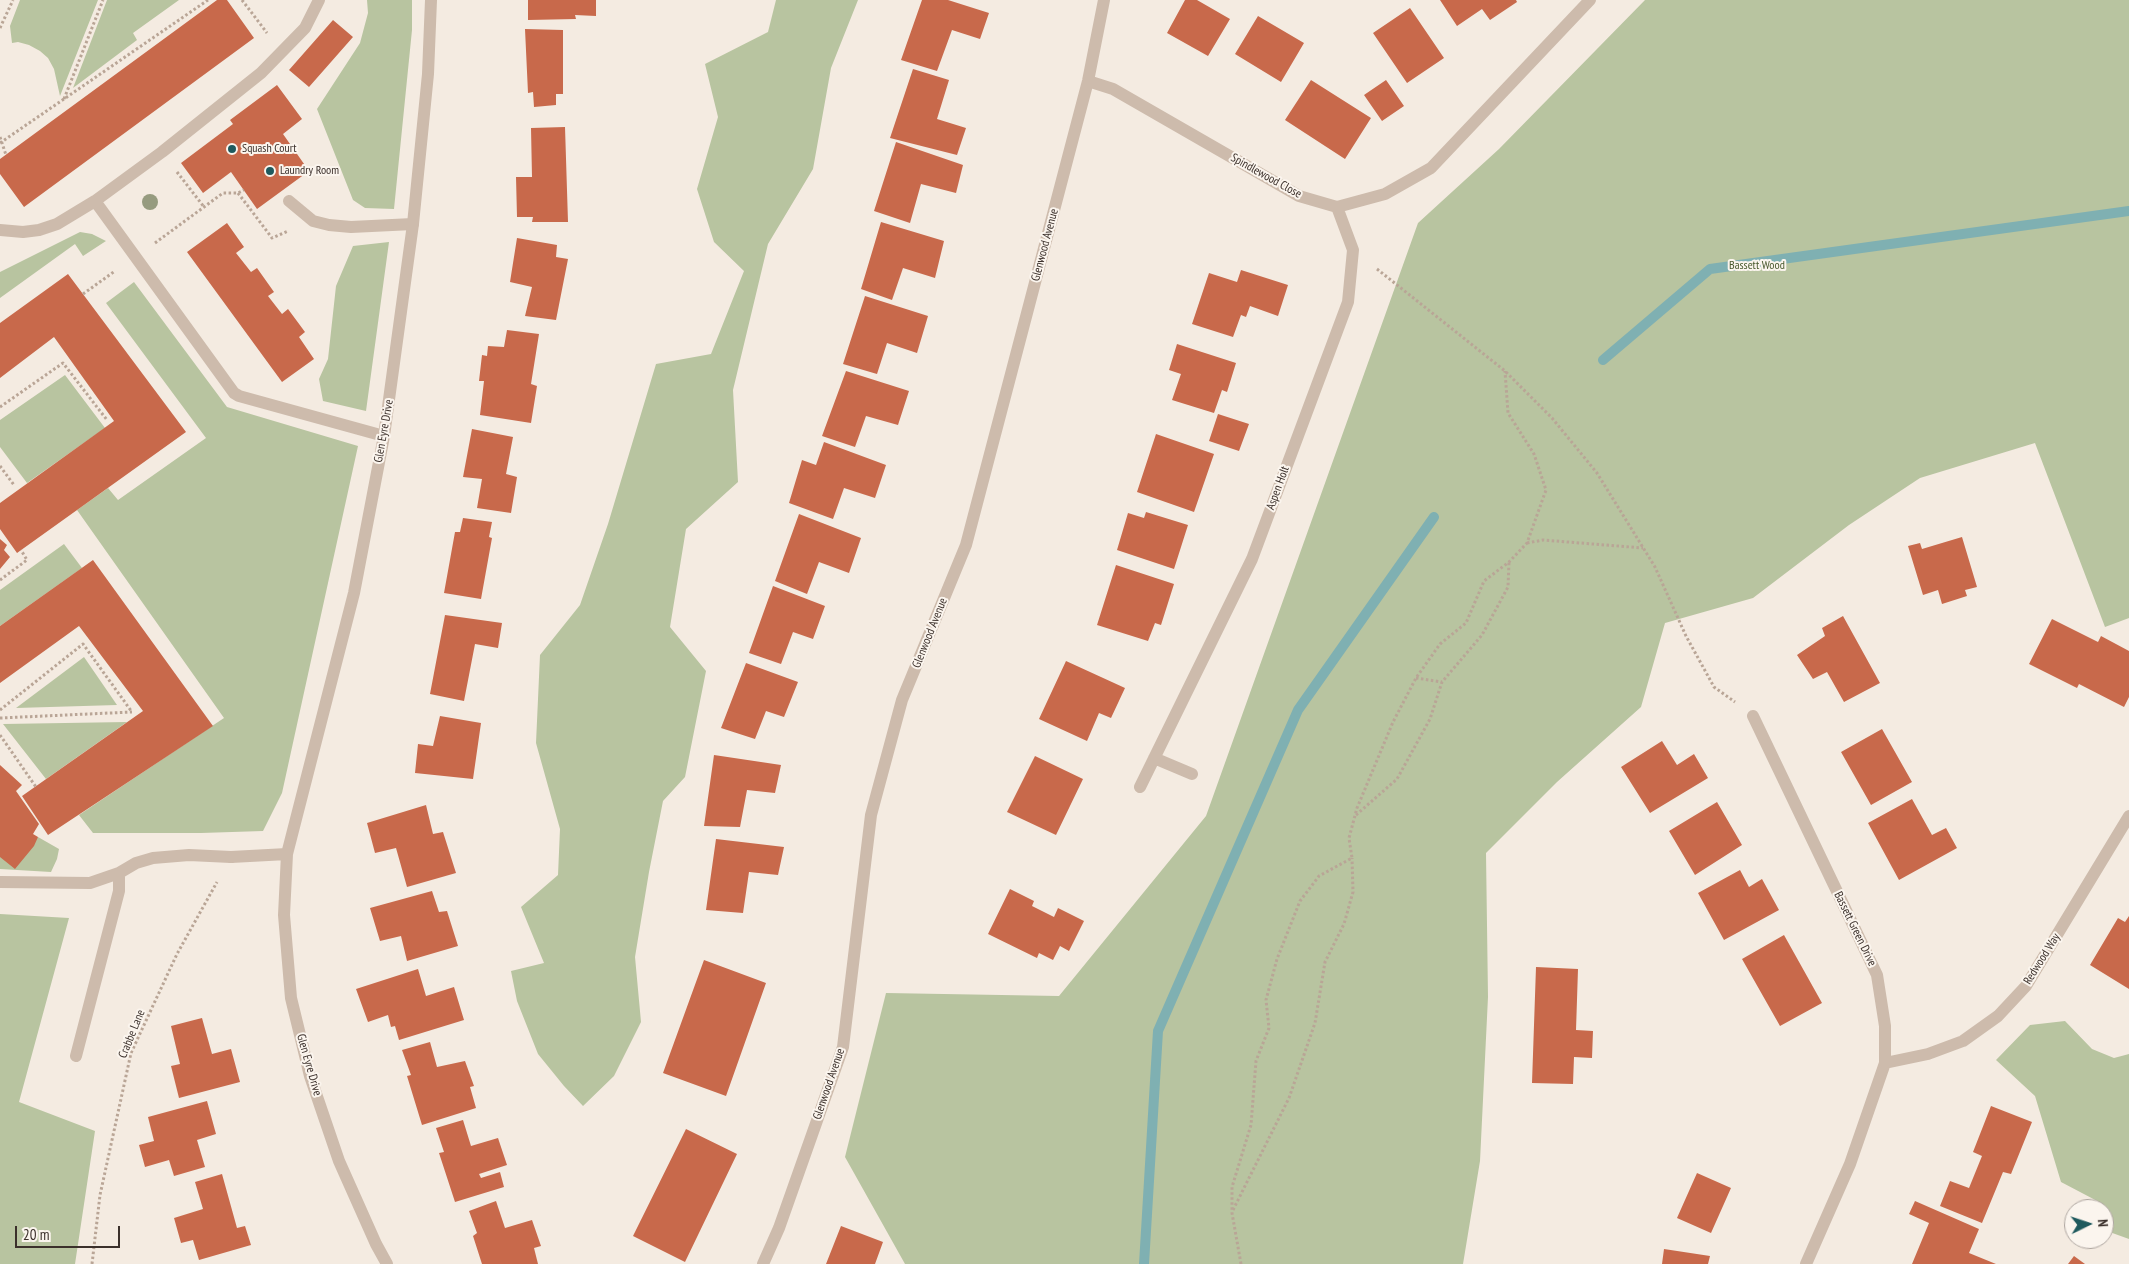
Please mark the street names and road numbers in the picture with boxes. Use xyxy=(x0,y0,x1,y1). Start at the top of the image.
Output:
street label: Spindlewood Close xyxy=(1228,151,1304,201)
street label: Glenwood Avenue xyxy=(1028,207,1062,283)
street label: Glen Eyre Drive xyxy=(371,398,397,464)
street label: Aspen Holt xyxy=(1263,464,1293,512)
street label: Glenwood Avenue xyxy=(909,596,951,670)
street label: Bassett Green Drive xyxy=(1831,889,1879,969)
street label: Redwood Way xyxy=(2021,931,2063,987)
street label: Crabbe Lane xyxy=(116,1008,148,1060)
street label: Glen Eyre Drive xyxy=(293,1032,325,1098)
street label: Glenwood Avenue xyxy=(810,1047,848,1121)

